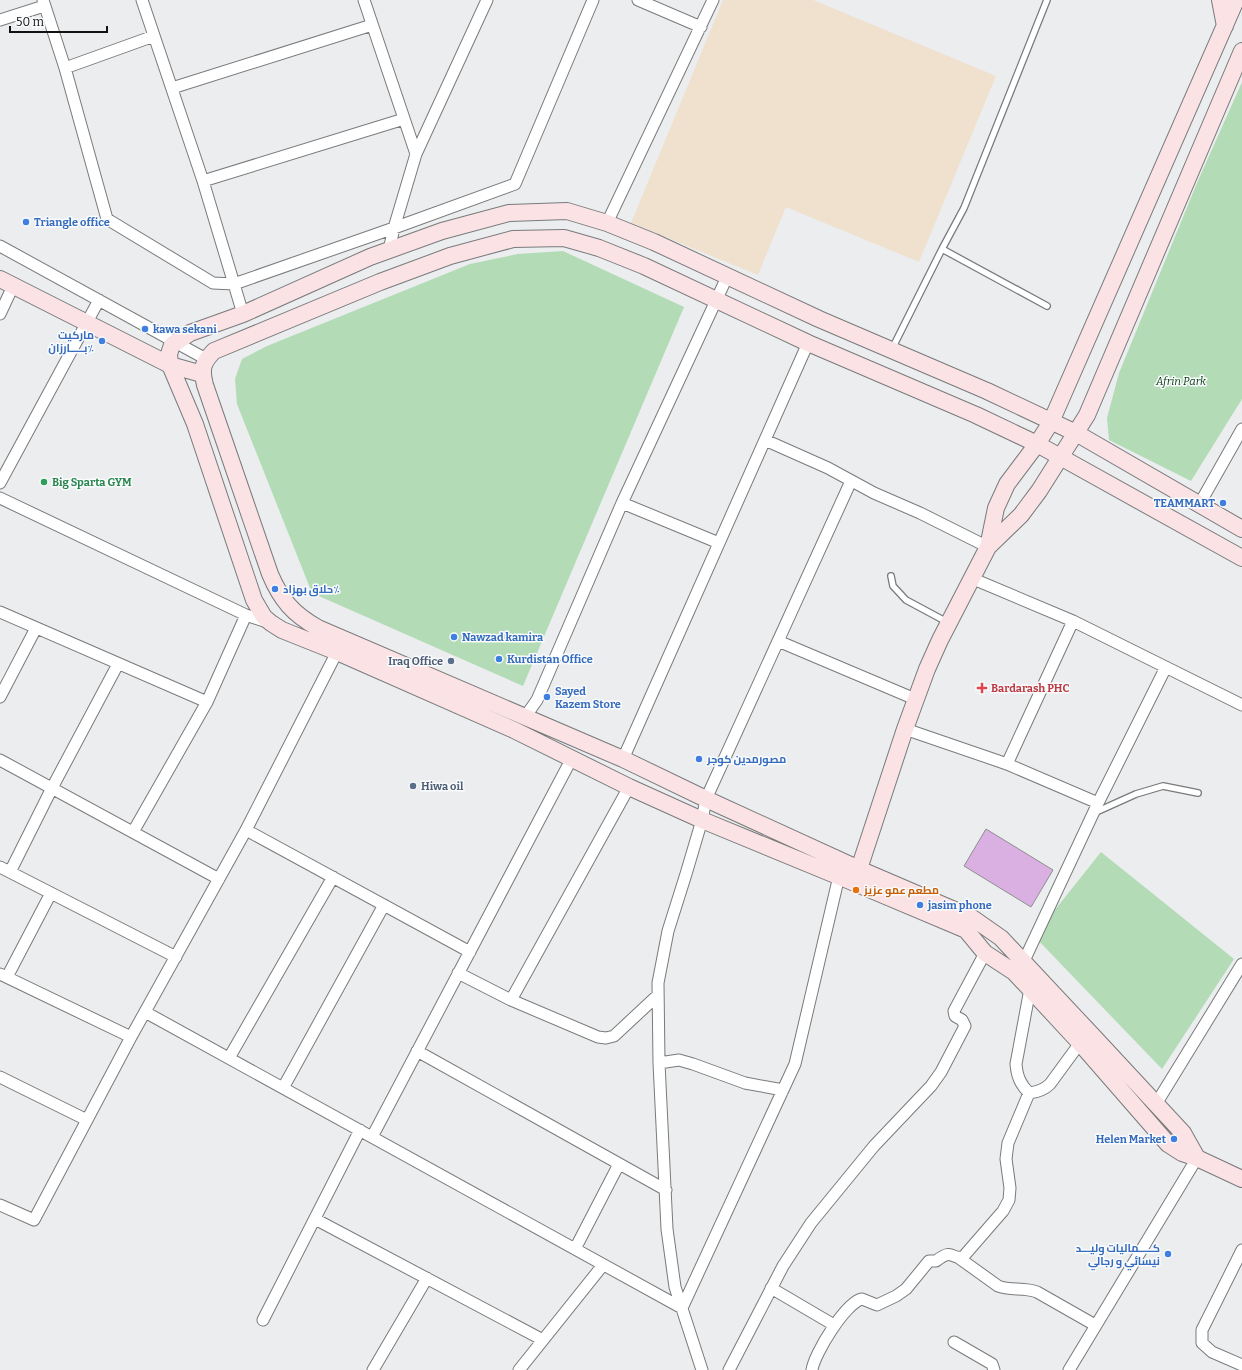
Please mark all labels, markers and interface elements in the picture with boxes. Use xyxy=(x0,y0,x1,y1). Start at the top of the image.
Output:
scale bar xyxy=(10,8,107,34)
text: 50 m xyxy=(16,15,45,29)
place label: Triangle office xyxy=(34,216,110,229)
marker: Triangle office xyxy=(21,217,31,227)
place label: kawa sekani xyxy=(153,323,217,336)
marker: kawa sekani xyxy=(140,324,150,334)
place label: ماركیت بـــــارزان٪ xyxy=(48,329,94,355)
marker: ماركیت بـــــارزان٪ xyxy=(97,336,107,346)
park label: Afrin Park xyxy=(1155,375,1207,388)
place label: Big Sparta GYM xyxy=(52,476,132,489)
marker: Big Sparta GYM xyxy=(39,477,49,487)
place label: TEAMMART xyxy=(1154,497,1215,510)
marker: TEAMMART xyxy=(1218,498,1228,508)
place label: حلاق بهزاد٪ xyxy=(283,583,340,597)
marker: حلاق بهزاد٪ xyxy=(270,584,280,594)
place label: Nawzad kamira xyxy=(462,631,544,644)
marker: Nawzad kamira xyxy=(449,632,459,642)
place label: Kurdistan Office xyxy=(507,653,593,666)
marker: Kurdistan Office xyxy=(494,654,504,664)
place label: Iraq Office xyxy=(388,655,443,668)
marker: Iraq Office xyxy=(446,656,456,666)
marker: Bardarash PHC xyxy=(976,682,988,694)
place label: Bardarash PHC xyxy=(991,682,1069,695)
place label: Sayed Kazem Store xyxy=(555,685,621,711)
marker: Sayed Kazem Store xyxy=(542,692,552,702)
place label: مصورمدین كوجر xyxy=(706,753,786,767)
marker: مصورمدین كوجر xyxy=(694,754,704,764)
place label: Hiwa oil xyxy=(421,780,464,793)
marker: Hiwa oil xyxy=(408,781,418,791)
place label: مطعم عمو عزيز xyxy=(863,884,939,898)
marker: مطعم عمو عزيز xyxy=(851,885,861,895)
place label: jasim phone xyxy=(927,899,992,912)
marker: jasim phone xyxy=(915,900,925,910)
place label: Helen Market xyxy=(1096,1133,1167,1146)
marker: Helen Market xyxy=(1169,1134,1179,1144)
place label: كـــــمالیات ولیـــد نیسائي و رجالي xyxy=(1076,1242,1160,1271)
marker: كـــــمالیات ولیـــد نیسائي و رجالي xyxy=(1163,1249,1173,1259)

